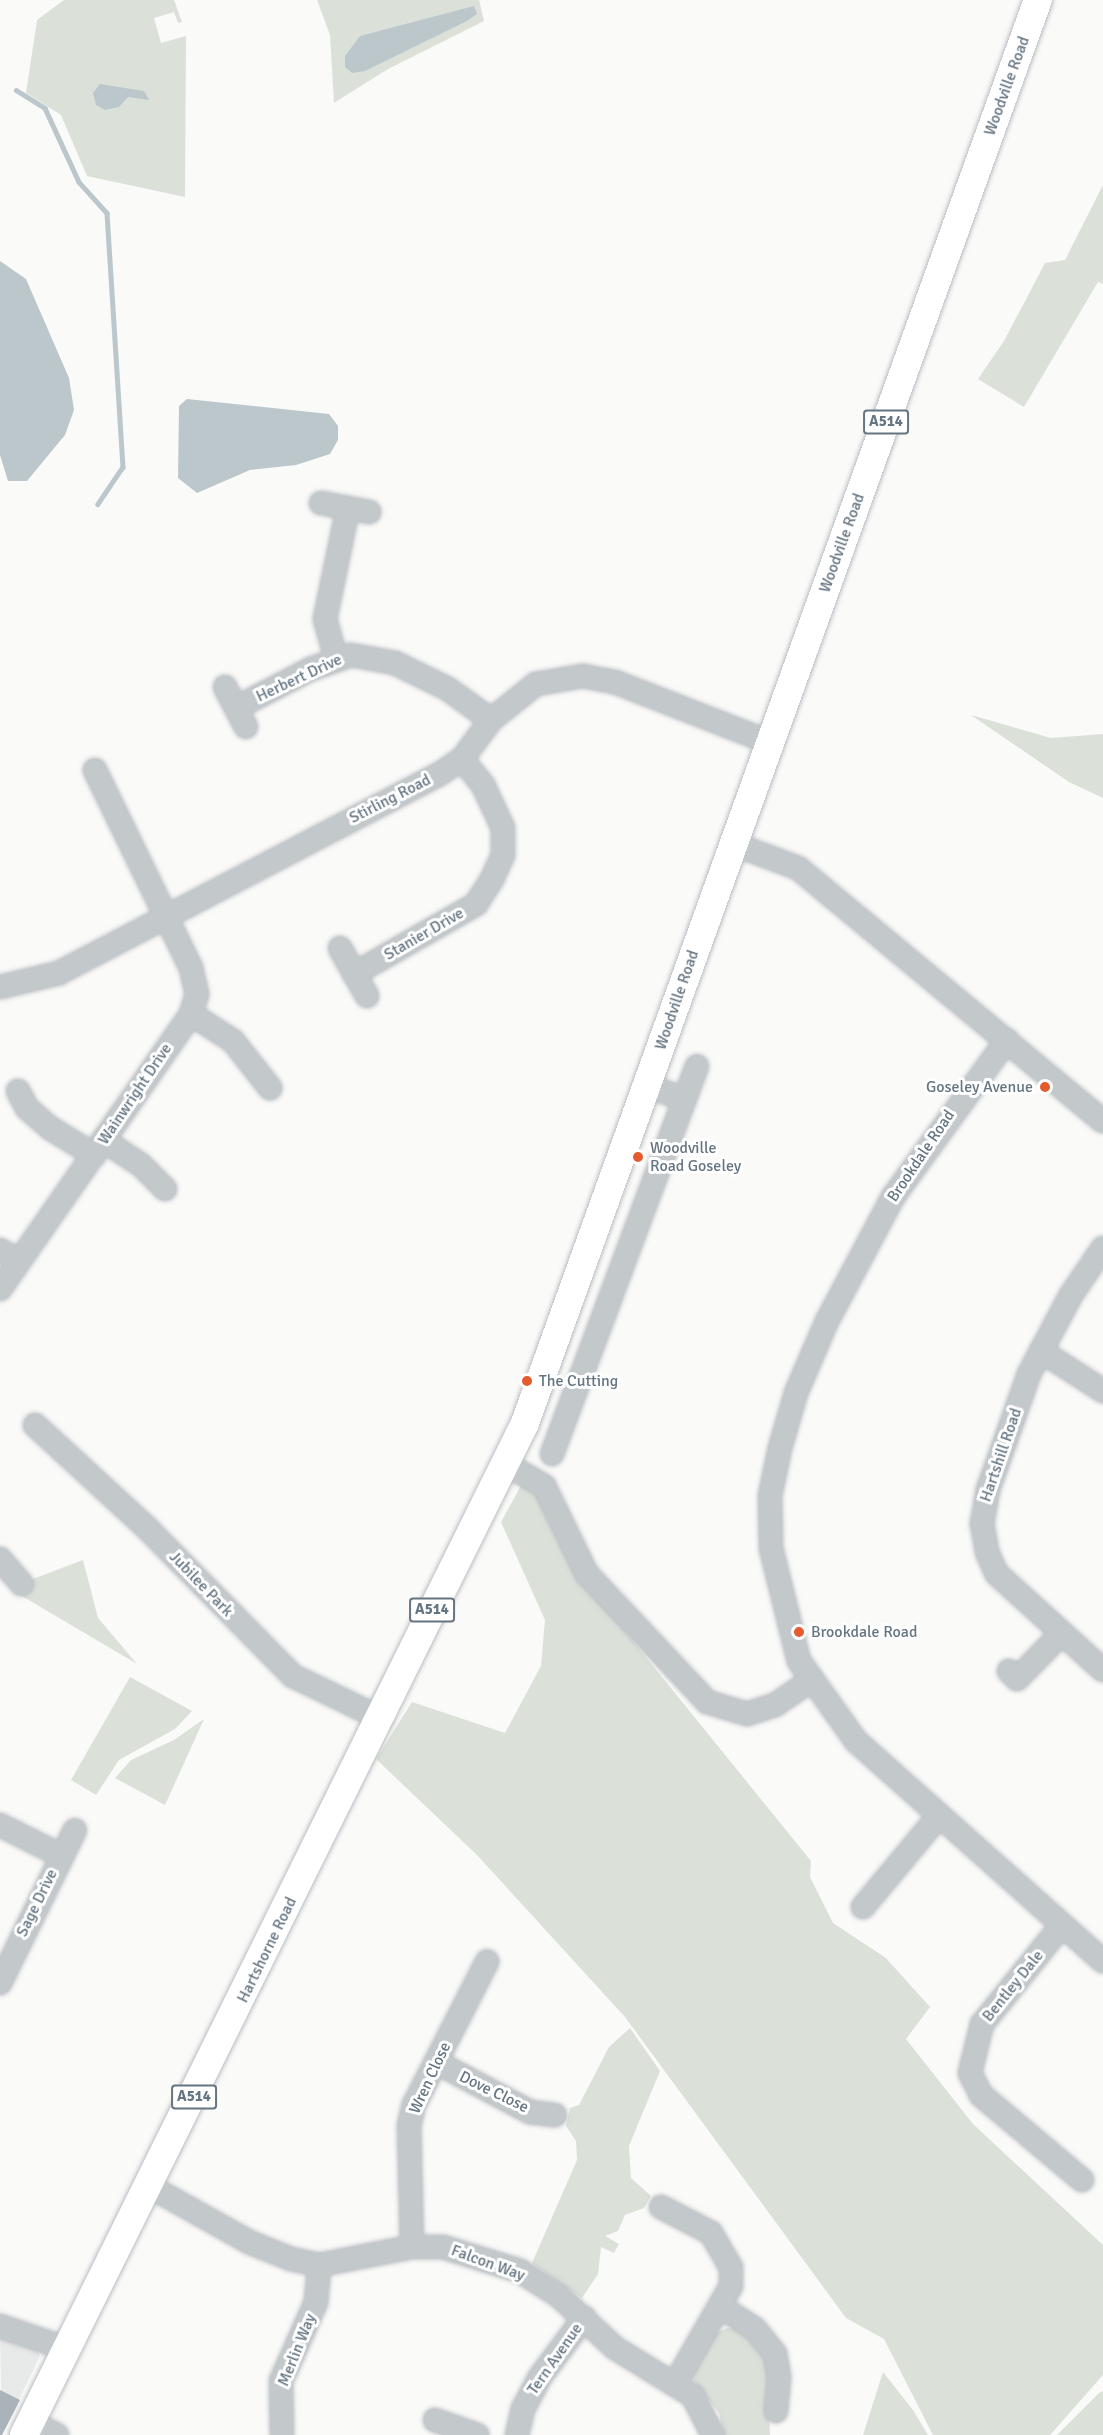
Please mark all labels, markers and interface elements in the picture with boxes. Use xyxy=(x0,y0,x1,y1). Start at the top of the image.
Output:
street label: Woodville Road xyxy=(980,34,1034,138)
road number: A514 xyxy=(862,410,910,434)
street label: Woodville Road xyxy=(815,491,869,595)
street label: Herbert Drive xyxy=(253,650,345,706)
street label: Stirling Road xyxy=(346,770,434,828)
street label: Stanier Drive xyxy=(381,903,467,965)
street label: Woodville Road xyxy=(651,948,703,1052)
street label: Wainwright Drive xyxy=(94,1040,176,1148)
place label: Goseley Avenue xyxy=(926,1077,1033,1097)
marker: Goseley Avenue xyxy=(1038,1080,1052,1094)
street label: Brookdale Road xyxy=(883,1107,959,1205)
place label: Woodville Road Goseley xyxy=(650,1138,741,1176)
marker: Woodville Road Goseley xyxy=(631,1150,645,1164)
place label: The Cutting xyxy=(539,1371,618,1391)
marker: The Cutting xyxy=(520,1374,534,1388)
street label: Hartshill Road xyxy=(976,1406,1026,1504)
street label: Jubilee Park xyxy=(165,1547,237,1621)
road number: A514 xyxy=(408,1598,456,1622)
place label: Brookdale Road xyxy=(811,1622,917,1642)
marker: Brookdale Road xyxy=(792,1625,806,1639)
street label: Sage Drive xyxy=(12,1866,62,1940)
street label: Hartshorne Road xyxy=(233,1894,301,2006)
street label: Bentley Dale xyxy=(978,1946,1048,2026)
street label: Wren Close xyxy=(405,2039,455,2117)
street label: Dove Close xyxy=(456,2067,532,2117)
road number: A514 xyxy=(170,2085,218,2109)
street label: Falcon Way xyxy=(449,2241,527,2285)
street label: Merlin Way xyxy=(274,2311,320,2389)
street label: Tern Avenue xyxy=(523,2320,587,2398)

